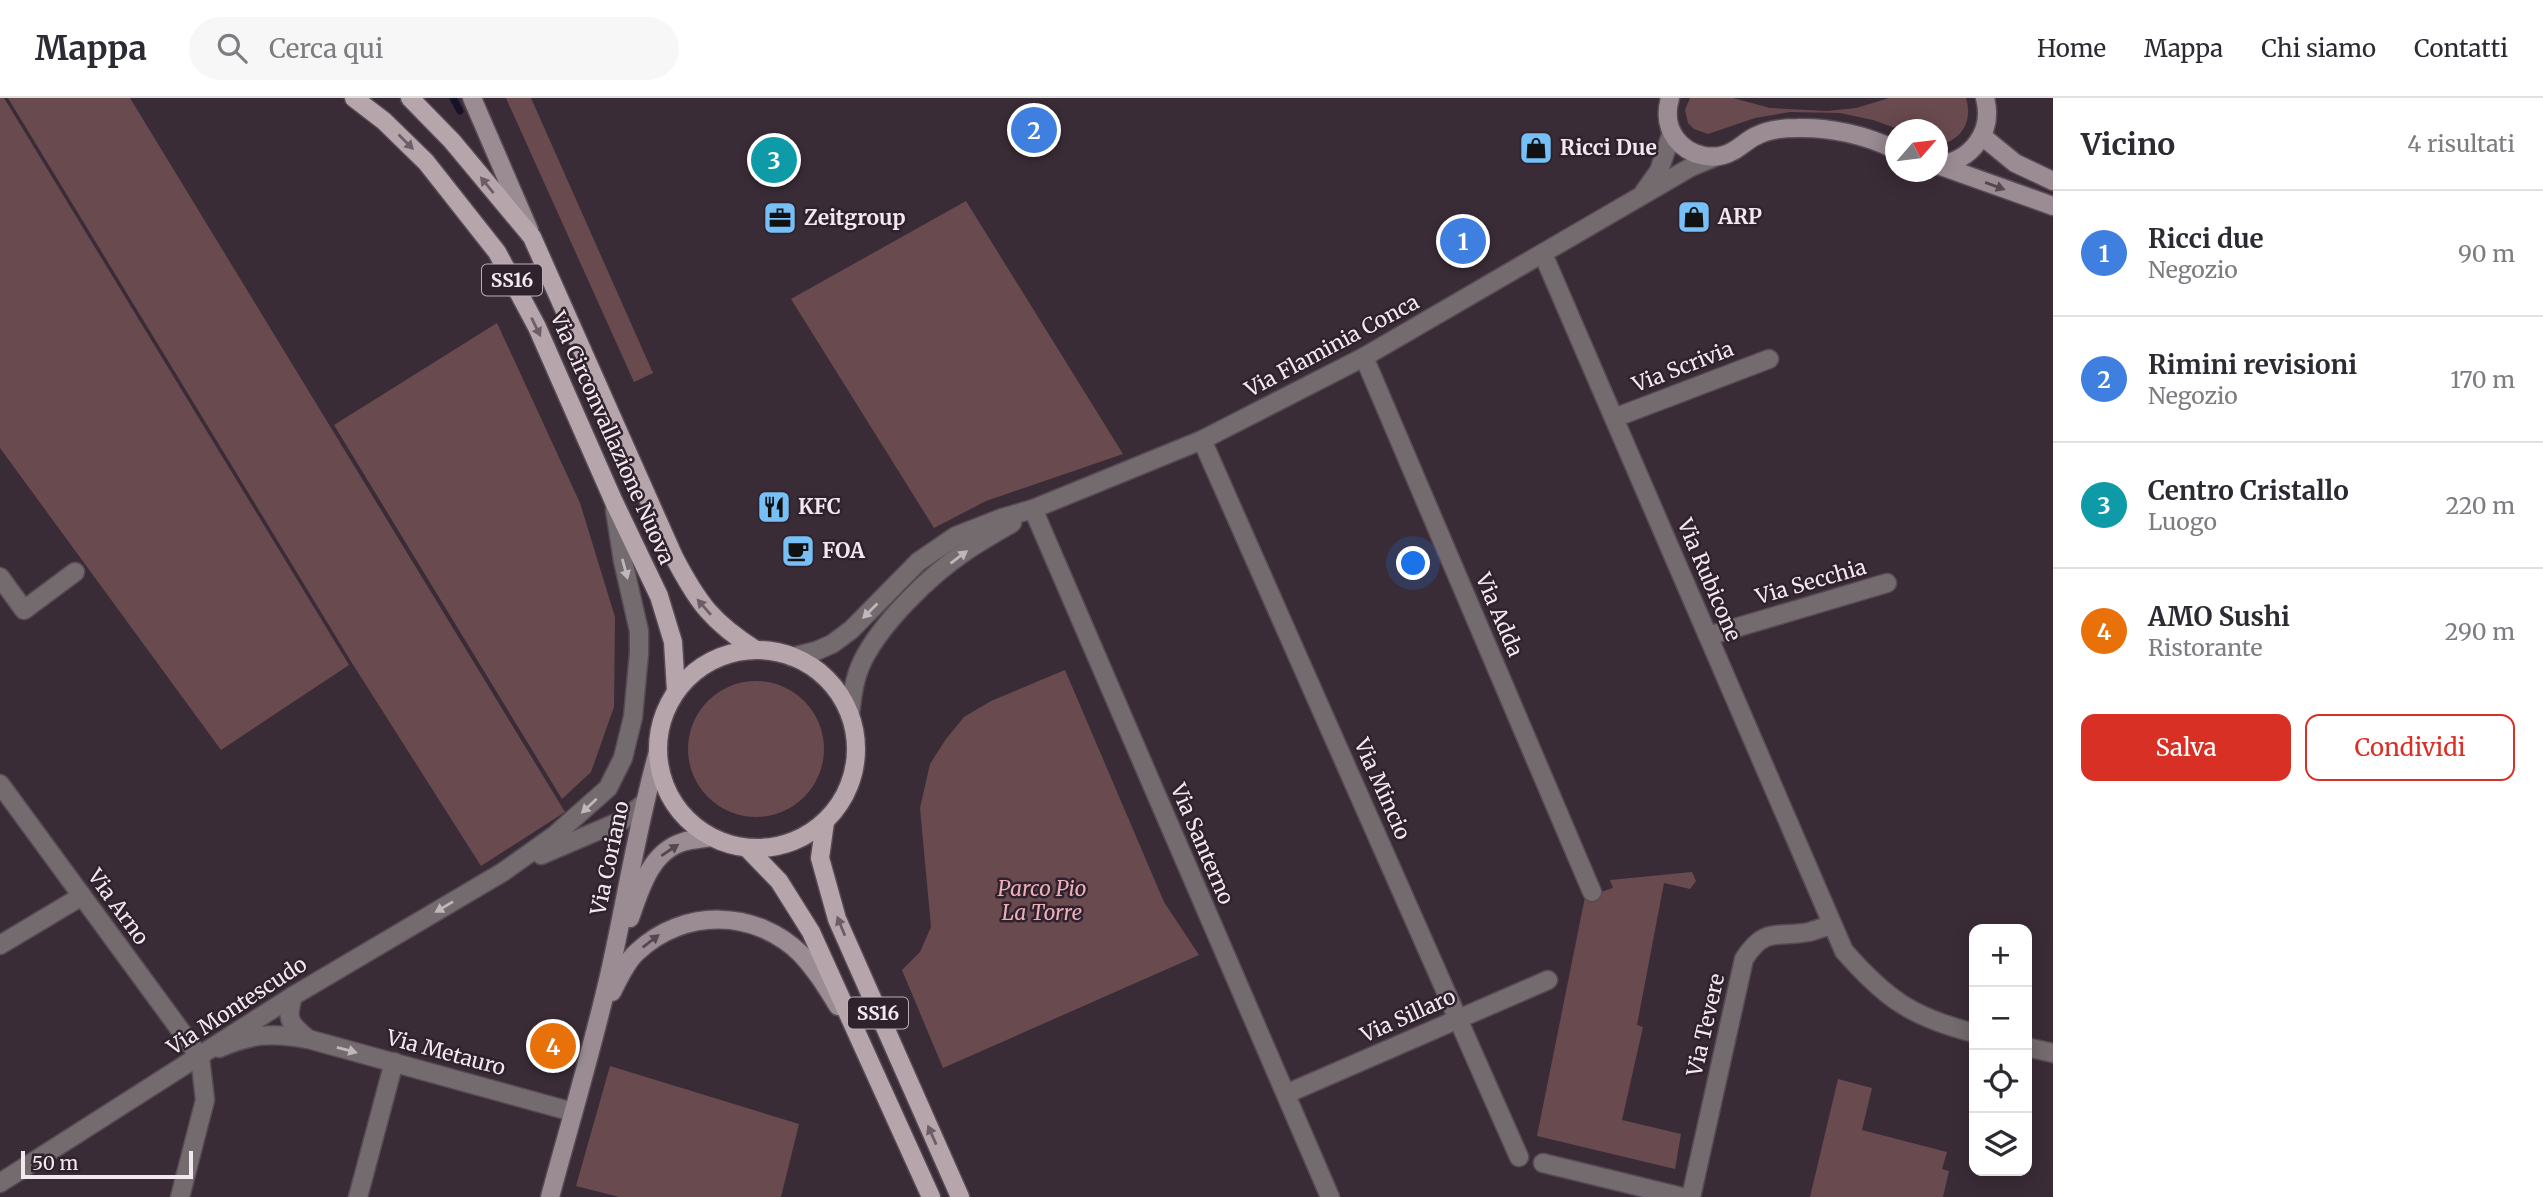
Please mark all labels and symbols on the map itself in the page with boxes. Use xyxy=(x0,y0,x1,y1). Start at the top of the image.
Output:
pin: 2 xyxy=(1011,104,1057,156)
north arrow xyxy=(1885,119,1948,182)
shop icon: Ricci Due xyxy=(1517,129,1555,167)
one-way arrow xyxy=(398,134,414,150)
pin: 3 xyxy=(751,134,797,186)
place label: Ricci Due xyxy=(1560,134,1657,161)
one-way arrow xyxy=(480,176,495,194)
one-way arrow xyxy=(1985,181,2006,192)
shop icon: ARP xyxy=(1675,198,1713,236)
office icon: Zeitgroup xyxy=(761,199,799,237)
place label: ARP xyxy=(1717,203,1762,230)
place label: Zeitgroup xyxy=(804,204,906,231)
pin: 1 xyxy=(1440,215,1486,267)
road number: SS16 xyxy=(482,264,542,296)
street label: Via Flaminia Conca xyxy=(1239,288,1424,403)
street label: Via Circonvallazione Nuova xyxy=(544,306,681,568)
one-way arrow xyxy=(531,317,542,337)
street label: Via Scrivia xyxy=(1627,335,1737,399)
restaurant icon: KFC xyxy=(755,488,793,526)
place label: KFC xyxy=(798,493,841,520)
street label: Via Rubicone xyxy=(1671,513,1747,645)
cafe icon: FOA xyxy=(779,532,817,570)
place label: FOA xyxy=(822,537,866,564)
your location xyxy=(1396,546,1430,580)
one-way arrow xyxy=(950,550,968,564)
street label: Via Secchia xyxy=(1752,553,1869,610)
one-way arrow xyxy=(620,558,631,580)
street label: Via Adda xyxy=(1469,568,1529,661)
one-way arrow xyxy=(697,598,712,615)
one-way arrow xyxy=(862,602,878,619)
street label: Via Mincio xyxy=(1348,733,1417,844)
street label: Via Santerno xyxy=(1164,778,1240,908)
one-way arrow xyxy=(580,798,598,814)
street label: Via Coriano xyxy=(584,798,635,918)
one-way arrow xyxy=(660,843,680,856)
street label: Via Arno xyxy=(81,863,155,950)
park label: Parco Pio La Torre xyxy=(997,875,1087,926)
one-way arrow xyxy=(434,901,453,913)
one-way arrow xyxy=(835,916,846,937)
one-way arrow xyxy=(641,934,659,949)
street label: Via Montescudo xyxy=(161,950,312,1061)
street label: Via Tevere xyxy=(1680,971,1730,1080)
street label: Via Sillaro xyxy=(1355,983,1460,1049)
road number: SS16 xyxy=(848,998,908,1029)
pin: 4 xyxy=(530,1020,576,1072)
street label: Via Metauro xyxy=(383,1023,509,1081)
one-way arrow xyxy=(337,1045,358,1055)
one-way arrow xyxy=(926,1124,937,1145)
scale bar xyxy=(21,1148,192,1180)

